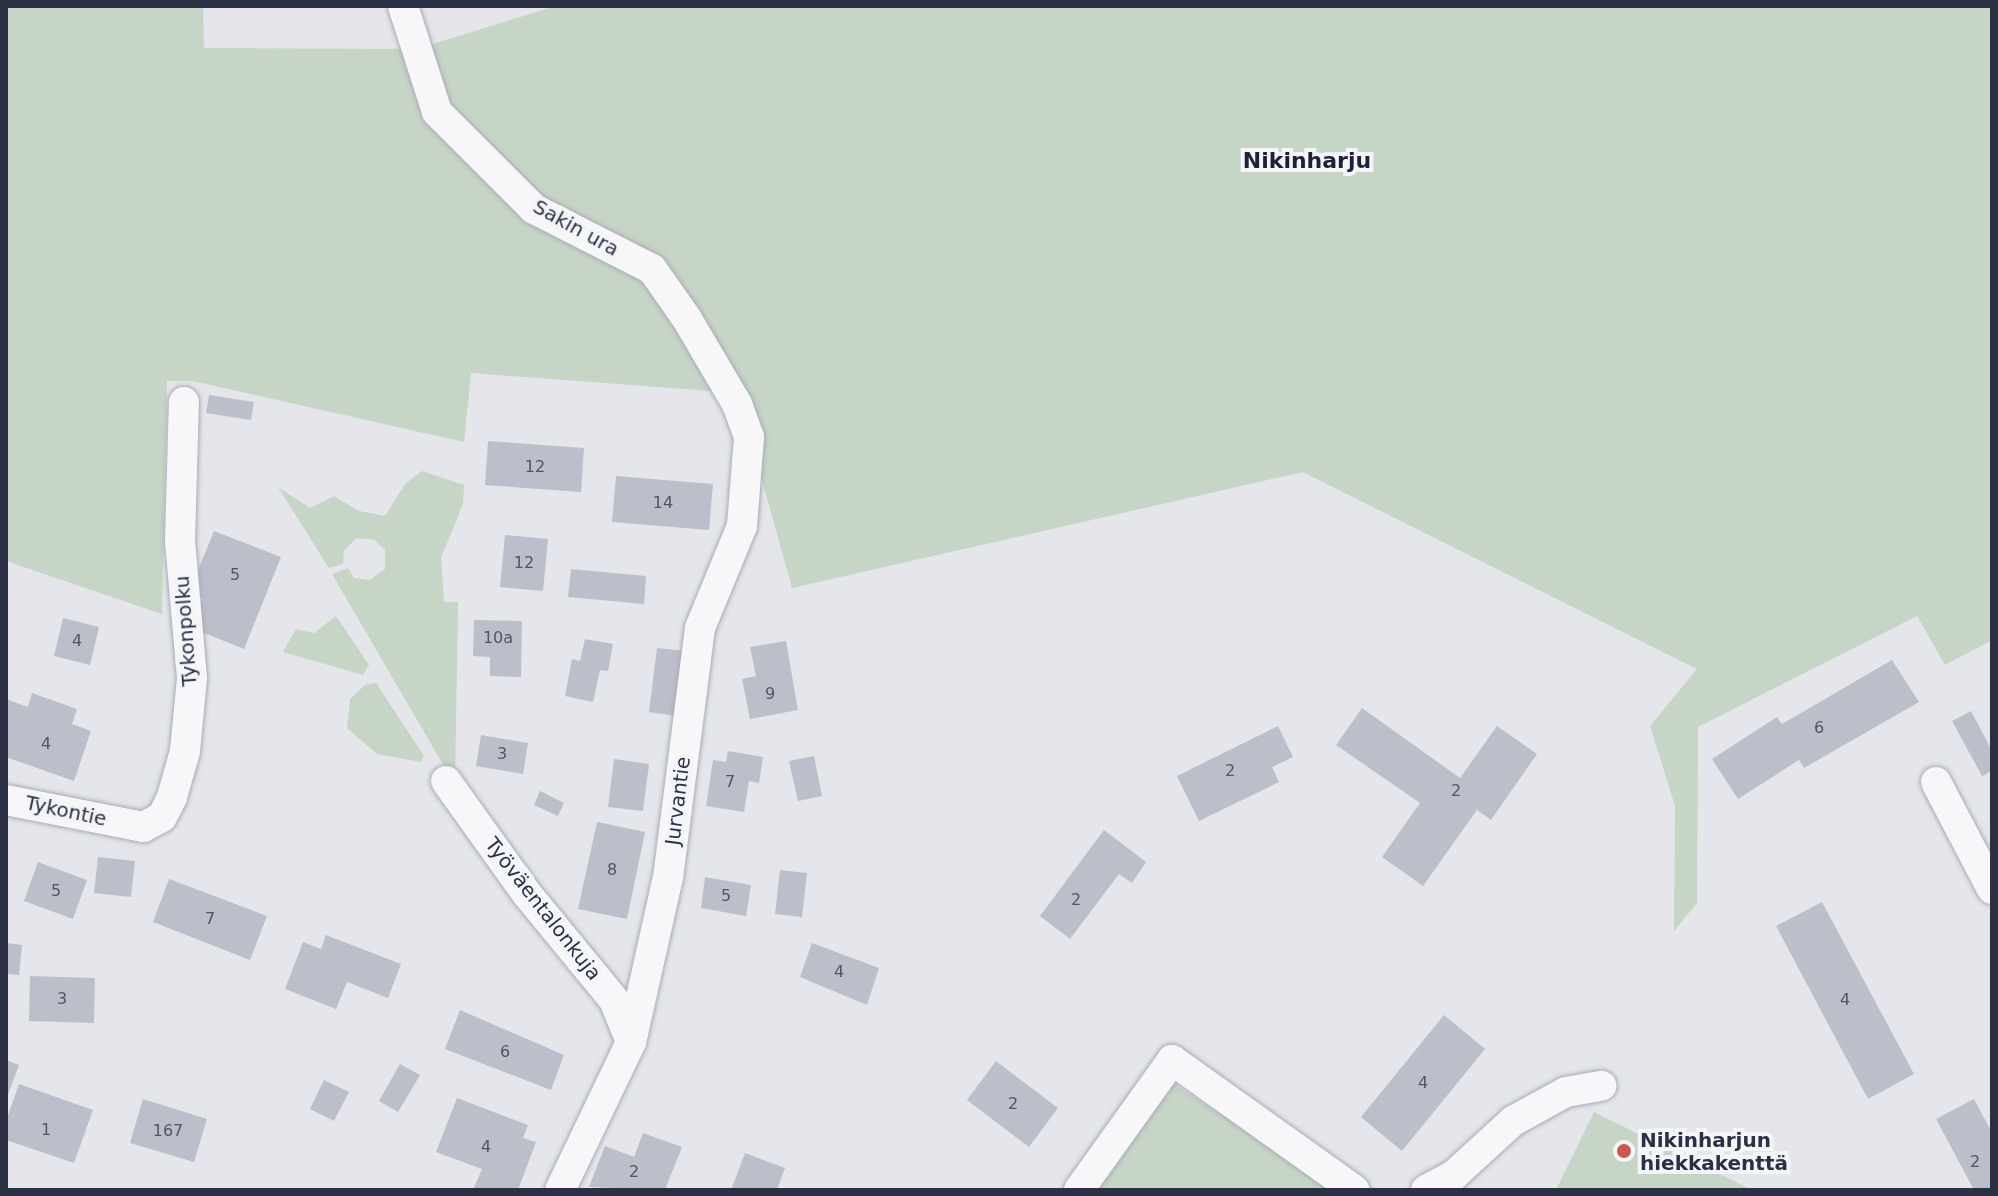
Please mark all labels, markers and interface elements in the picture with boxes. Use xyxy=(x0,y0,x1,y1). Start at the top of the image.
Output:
district label: Nikinharju xyxy=(1243,148,1371,174)
street label: Sakin ura xyxy=(529,195,623,261)
house number: 12 xyxy=(525,457,545,477)
house number: 14 xyxy=(653,493,673,513)
house number: 12 xyxy=(514,553,534,573)
house number: 5 xyxy=(230,565,240,585)
street label: Tykonpolku xyxy=(170,575,202,687)
house number: 10a xyxy=(483,628,513,648)
house number: 4 xyxy=(72,631,82,651)
house number: 9 xyxy=(765,684,775,704)
house number: 6 xyxy=(1814,718,1824,738)
house number: 4 xyxy=(41,734,51,754)
house number: 3 xyxy=(497,744,507,764)
street label: Jurvantie xyxy=(661,755,695,847)
house number: 2 xyxy=(1225,761,1235,781)
house number: 7 xyxy=(725,772,735,792)
house number: 2 xyxy=(1451,781,1461,801)
street label: Tykontie xyxy=(23,791,109,831)
street label: Työväentalonkuja xyxy=(480,833,606,985)
house number: 8 xyxy=(607,860,617,880)
house number: 5 xyxy=(51,881,61,901)
house number: 5 xyxy=(721,886,731,906)
house number: 2 xyxy=(1071,890,1081,910)
house number: 7 xyxy=(205,909,215,929)
house number: 4 xyxy=(834,962,844,982)
house number: 3 xyxy=(57,989,67,1009)
house number: 4 xyxy=(1840,990,1850,1010)
house number: 6 xyxy=(500,1042,510,1062)
house number: 4 xyxy=(1418,1073,1428,1093)
house number: 2 xyxy=(1008,1094,1018,1114)
house number: 1 xyxy=(41,1120,51,1140)
house number: 167 xyxy=(153,1121,183,1141)
place label: Nikinharjun hiekkakenttä xyxy=(1640,1128,1788,1175)
house number: 4 xyxy=(481,1137,491,1157)
marker: Nikinharjun hiekkakenttä xyxy=(1615,1142,1633,1160)
house number: 2 xyxy=(1970,1152,1980,1172)
house number: 2 xyxy=(629,1162,639,1182)

